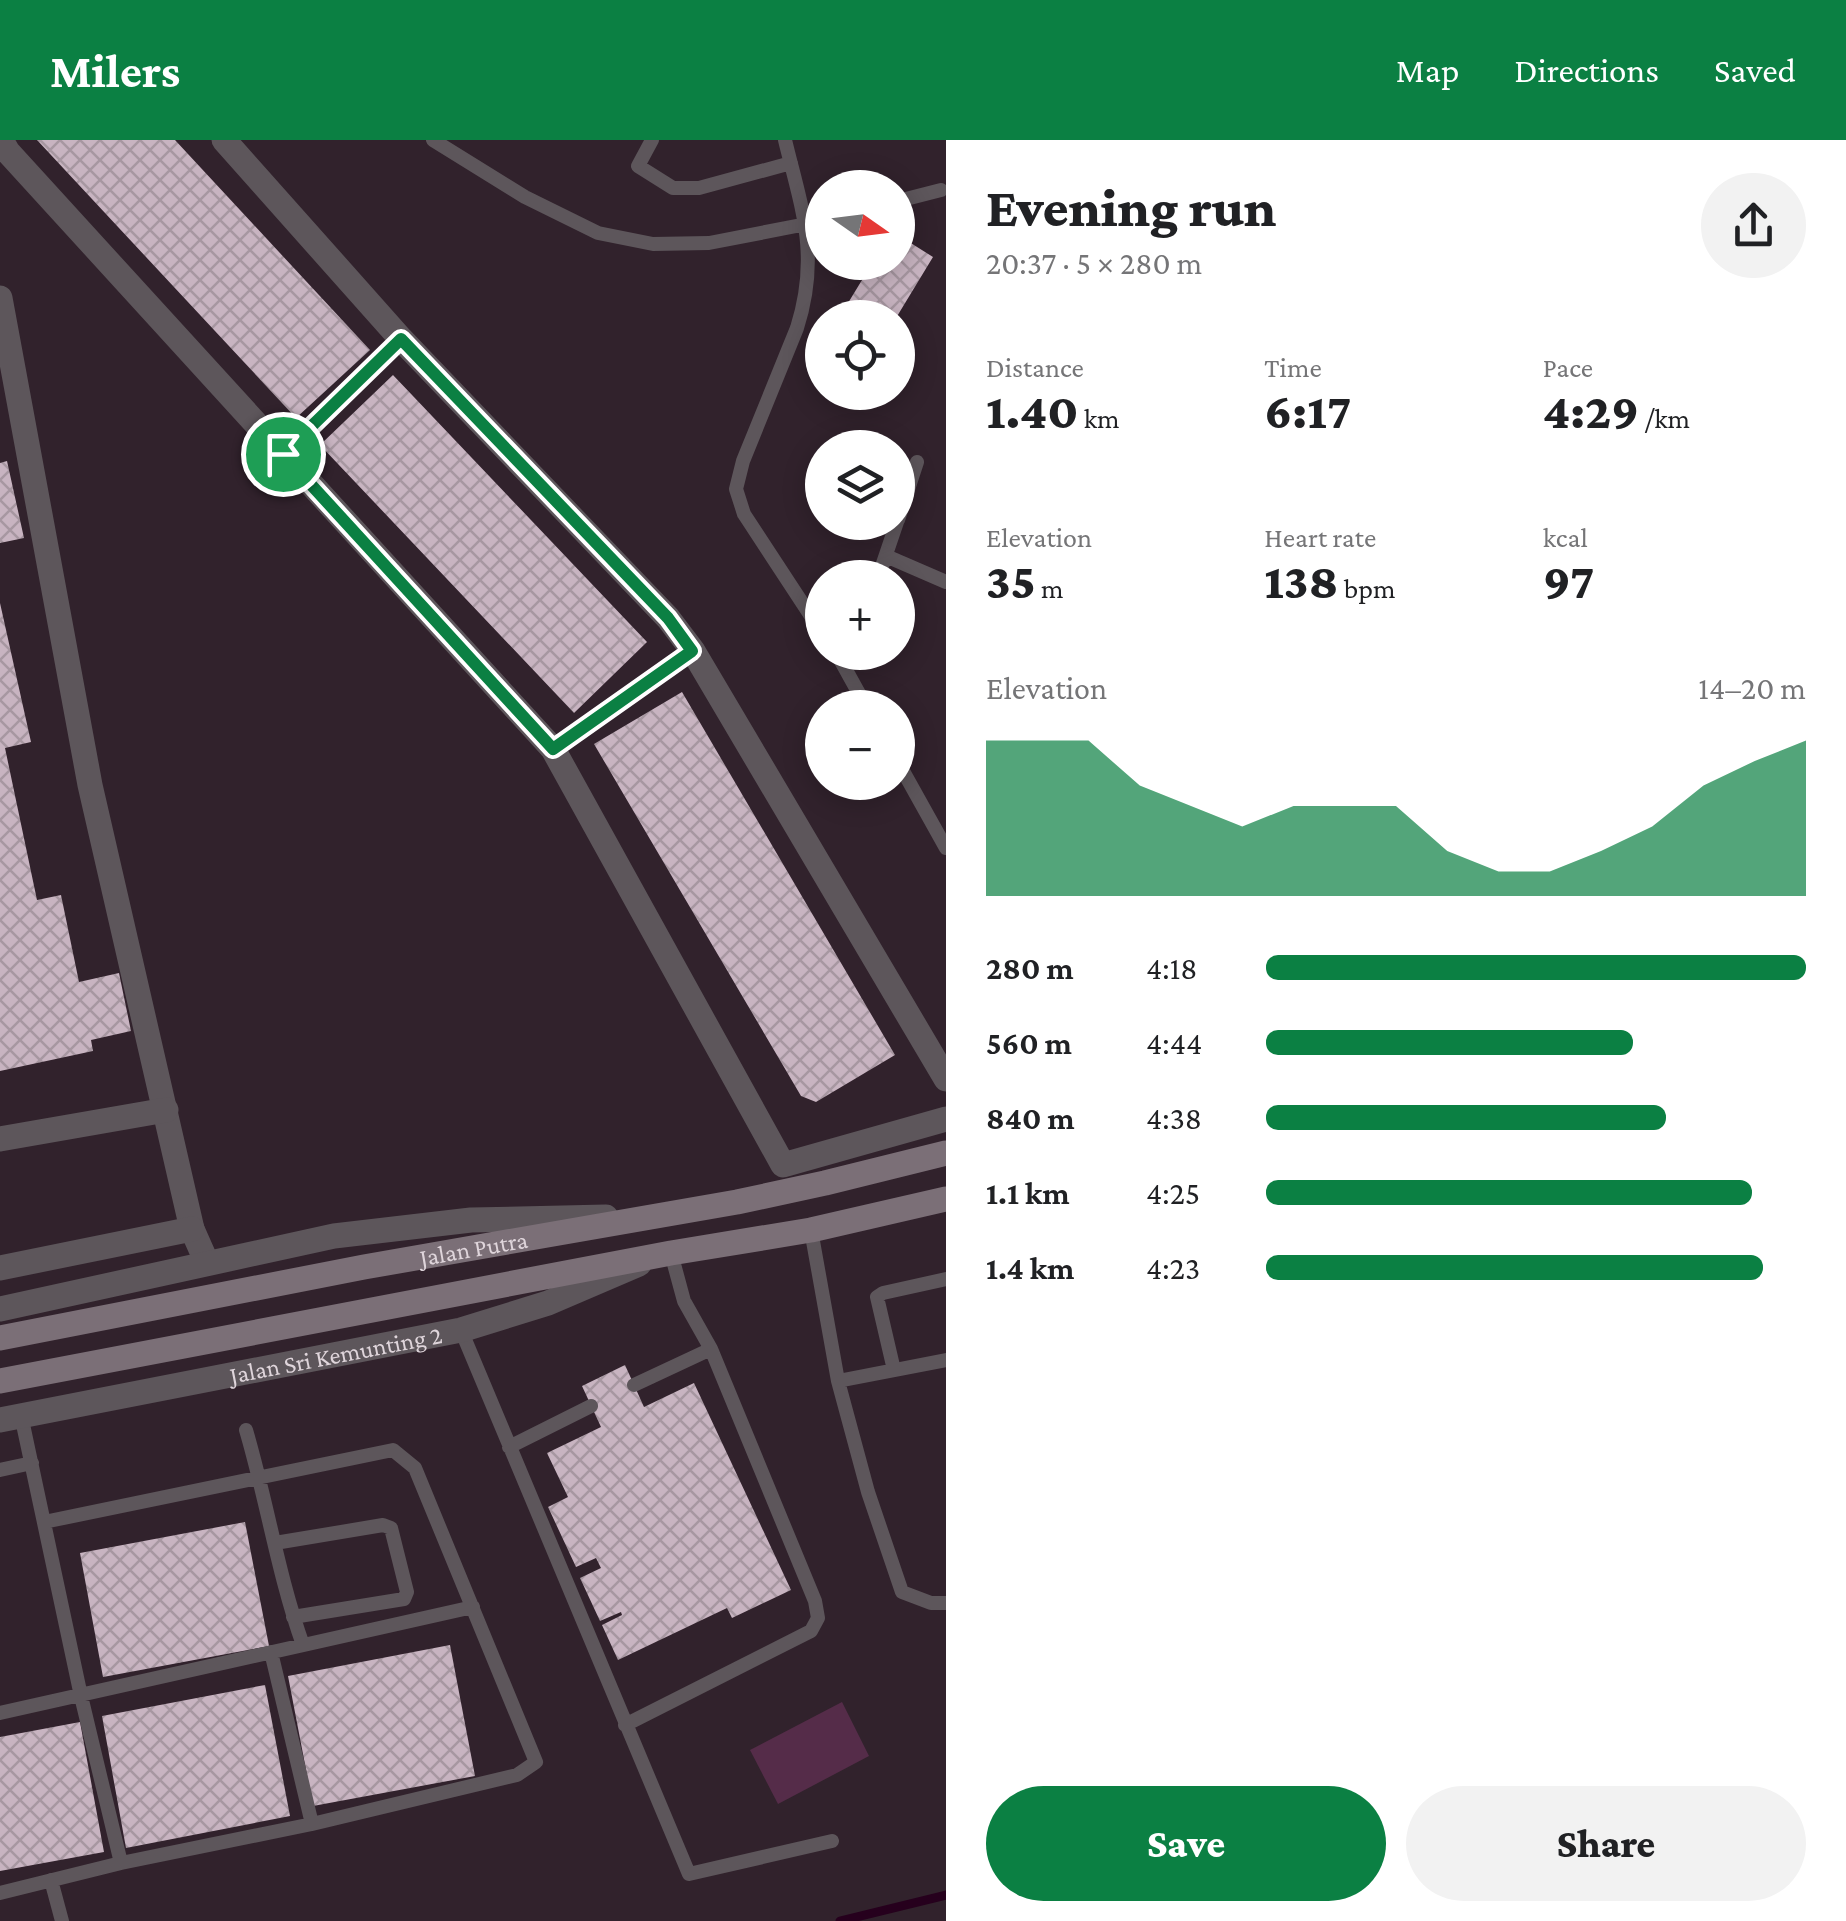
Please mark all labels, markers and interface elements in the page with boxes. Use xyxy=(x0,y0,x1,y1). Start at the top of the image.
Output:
text: Milers xyxy=(50,44,180,97)
text: Map xyxy=(1396,51,1459,90)
text: Directions xyxy=(1514,51,1659,90)
text: Saved xyxy=(1714,51,1796,90)
north arrow xyxy=(805,170,915,280)
map controls xyxy=(805,170,915,800)
button: share xyxy=(1701,173,1806,278)
text: Evening run xyxy=(986,177,1276,238)
text: 20:37 · 5 × 280 m xyxy=(986,245,1202,281)
button: locate xyxy=(805,300,915,410)
text: Distance xyxy=(986,352,1084,383)
text: Time xyxy=(1264,352,1322,383)
text: Pace xyxy=(1543,352,1593,383)
text: 1.40 xyxy=(986,383,1078,439)
text: 6:17 xyxy=(1264,383,1351,439)
text: 4:29 xyxy=(1543,383,1639,439)
text: km xyxy=(1078,403,1120,434)
text: /km xyxy=(1639,403,1690,434)
pin xyxy=(241,412,326,497)
icon: arrive xyxy=(256,427,311,482)
button: layers xyxy=(805,430,915,540)
text: Elevation xyxy=(986,522,1092,553)
text: Heart rate xyxy=(1264,522,1376,553)
text: kcal xyxy=(1543,522,1588,553)
text: 35 xyxy=(986,553,1036,609)
text: 138 xyxy=(1264,553,1339,609)
text: 97 xyxy=(1543,553,1594,609)
button: + xyxy=(805,560,915,670)
text: m xyxy=(1036,573,1063,604)
text: bpm xyxy=(1339,573,1395,604)
text: Elevation xyxy=(986,670,1107,706)
text: 14–20 m xyxy=(1698,670,1806,706)
button: − xyxy=(805,690,915,800)
text: 280 m xyxy=(986,950,1074,986)
text: 4:18 xyxy=(1146,950,1198,986)
text: 560 m xyxy=(986,1025,1072,1061)
text: 4:44 xyxy=(1146,1025,1202,1061)
text: 840 m xyxy=(986,1100,1075,1136)
text: 4:38 xyxy=(1146,1100,1202,1136)
text: 1.1 km xyxy=(986,1175,1069,1211)
text: 4:25 xyxy=(1146,1175,1200,1211)
street label: Jalan Putra xyxy=(415,1225,530,1272)
text: 1.4 km xyxy=(986,1250,1074,1286)
text: 4:23 xyxy=(1146,1250,1200,1286)
street label: Jalan Sri Kemunting 2 xyxy=(225,1321,444,1390)
button: Save xyxy=(986,1786,1386,1901)
button: Share xyxy=(1406,1786,1806,1901)

